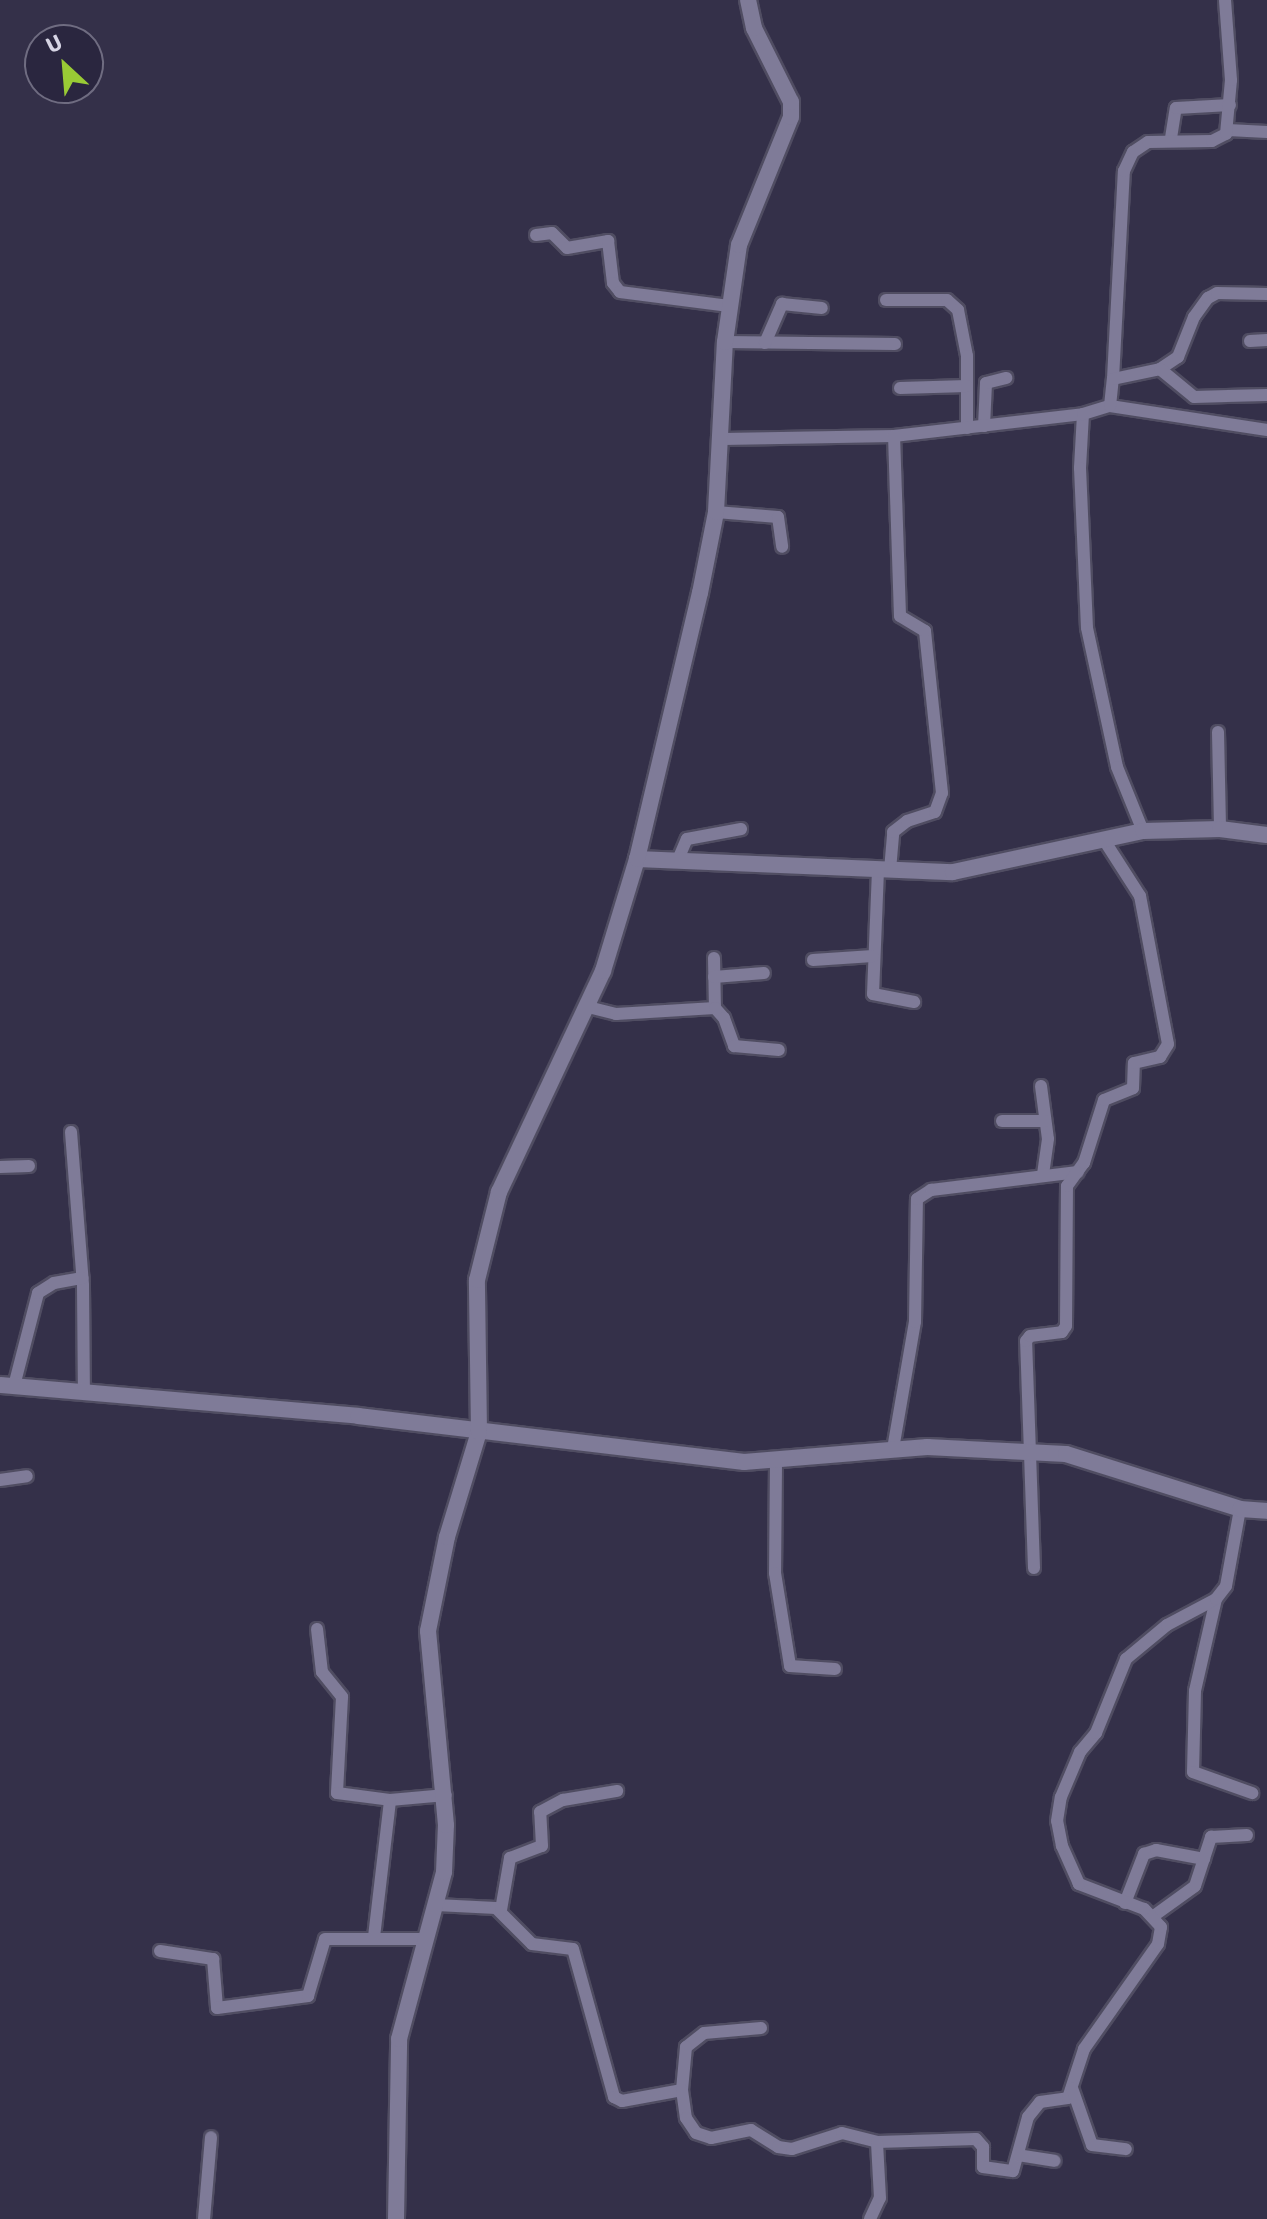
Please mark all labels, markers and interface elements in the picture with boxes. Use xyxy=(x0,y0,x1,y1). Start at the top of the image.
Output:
north arrow xyxy=(24,24,104,104)
text: U xyxy=(42,28,67,59)

